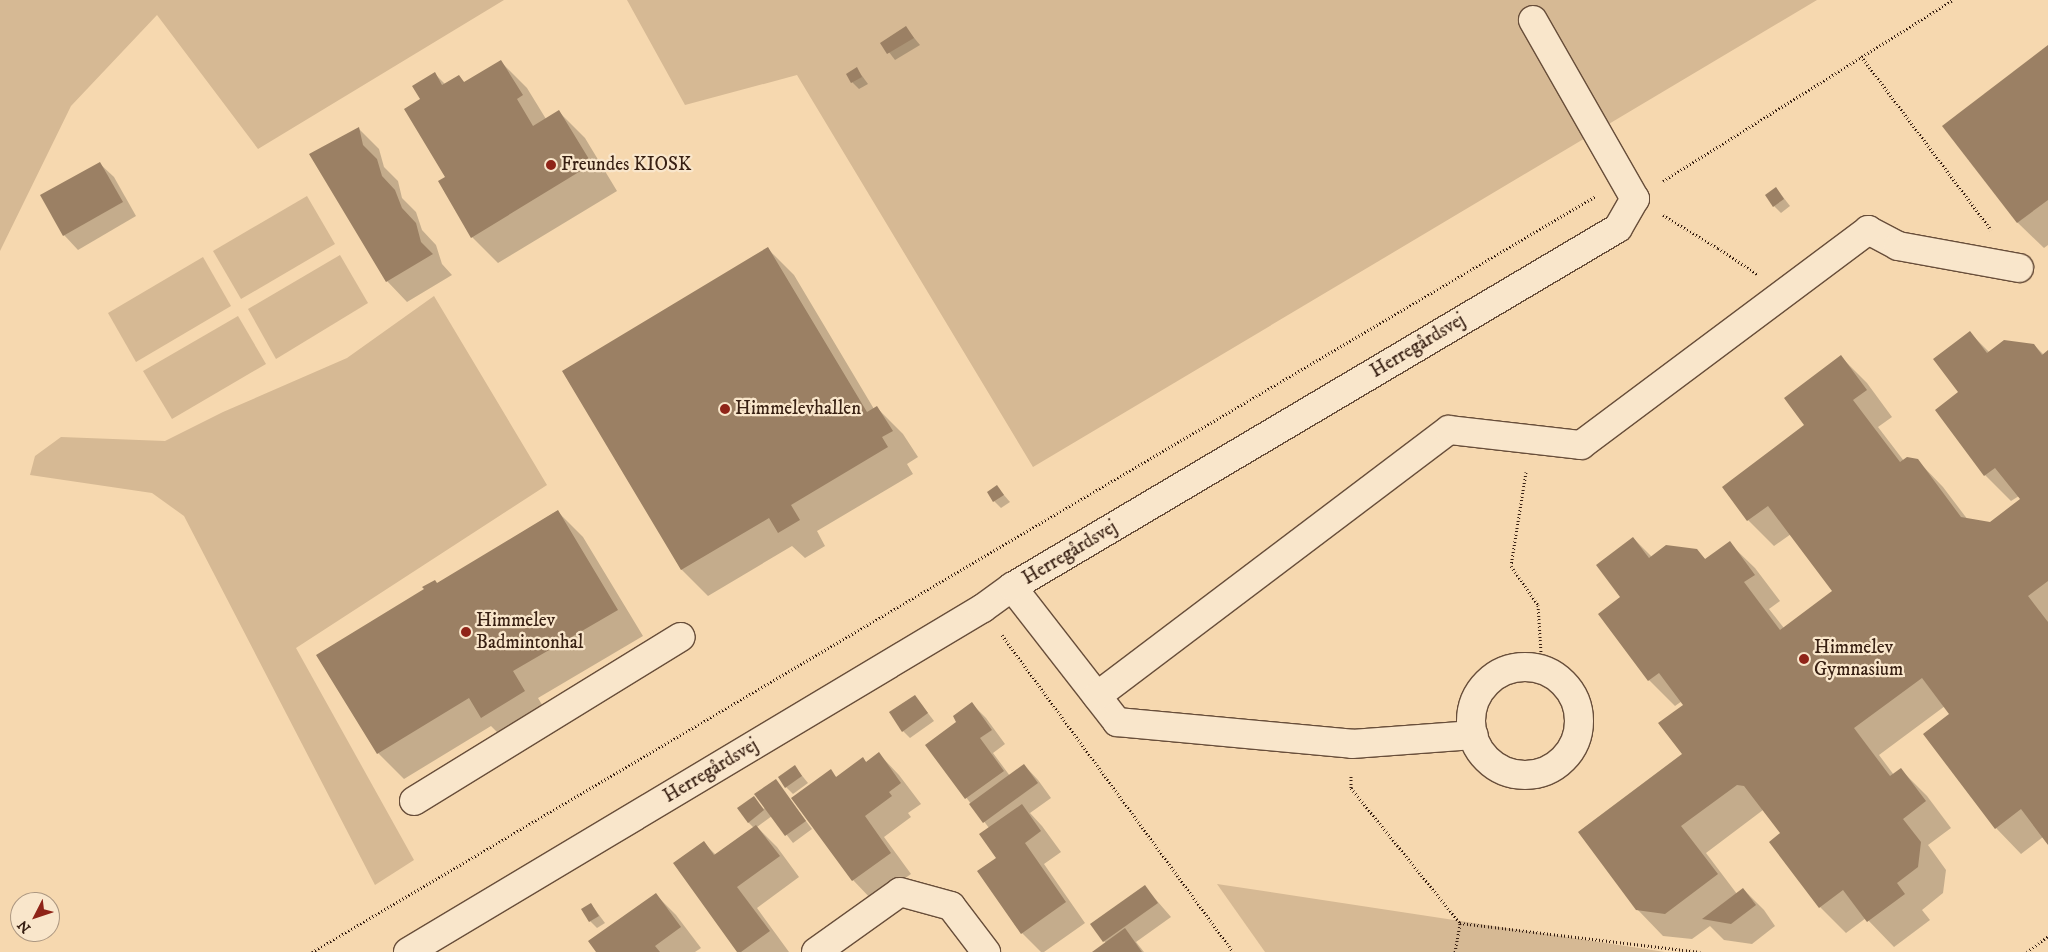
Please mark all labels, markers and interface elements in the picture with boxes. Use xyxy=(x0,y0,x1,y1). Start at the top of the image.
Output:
place label: Freundes KIOSK xyxy=(561,154,691,176)
marker: Freundes KIOSK xyxy=(545,159,557,171)
street label: Herregårdsvej xyxy=(1367,309,1469,383)
place label: Himmelevhallen xyxy=(735,398,861,420)
marker: Himmelevhallen xyxy=(719,403,731,415)
street label: Herregårdsvej xyxy=(1019,516,1121,590)
place label: Himmelev Badmintonhal xyxy=(476,610,584,654)
marker: Himmelev Badmintonhal xyxy=(460,626,472,638)
place label: Himmelev Gymnasium xyxy=(1814,637,1903,681)
marker: Himmelev Gymnasium xyxy=(1798,653,1810,665)
street label: Herregårdsvej xyxy=(660,734,762,808)
north arrow xyxy=(10,892,60,942)
text: N xyxy=(14,916,35,936)

